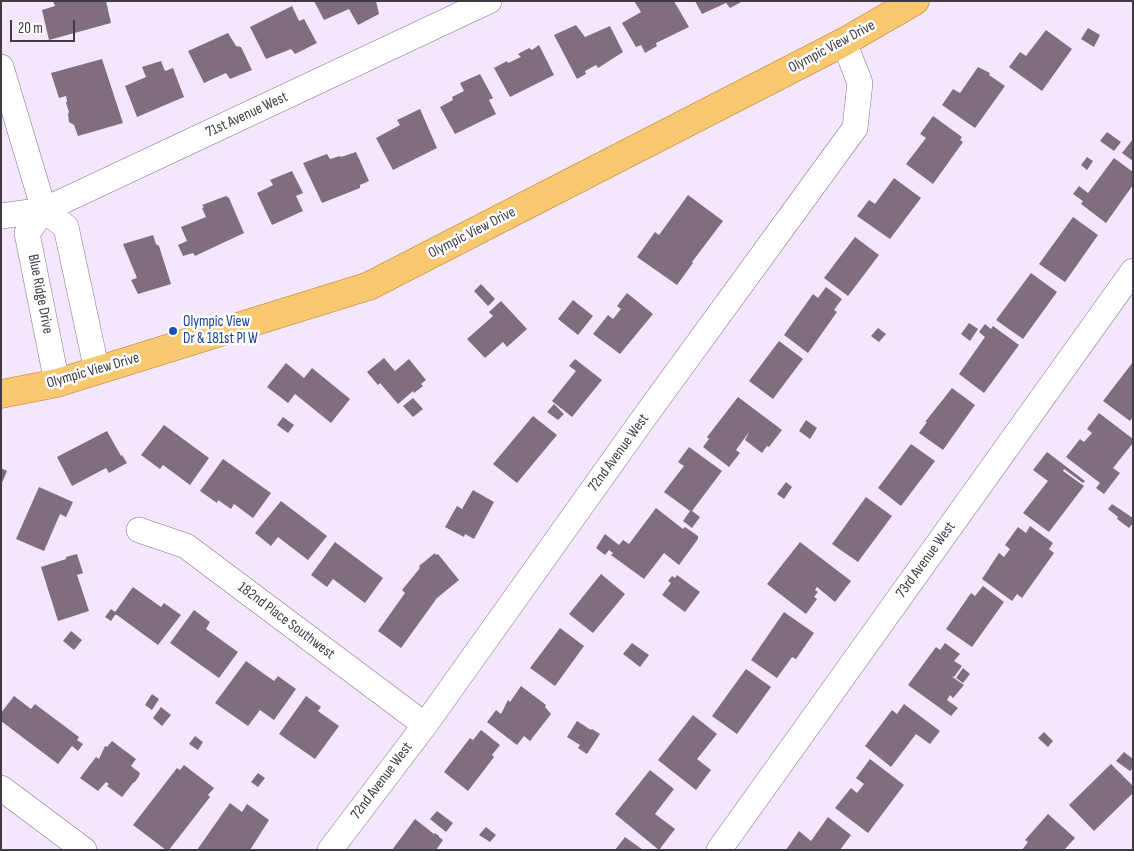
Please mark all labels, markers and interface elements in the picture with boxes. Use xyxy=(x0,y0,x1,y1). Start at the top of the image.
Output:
scale bar xyxy=(12,10,78,42)
street label: Olympic View Drive xyxy=(786,17,878,77)
text: 20 m xyxy=(18,19,43,38)
street label: 71st Avenue West xyxy=(203,88,291,142)
street label: Olympic View Drive xyxy=(425,203,519,263)
street label: Blue Ridge Drive xyxy=(23,253,57,335)
place label: Olympic View Dr & 181st Pl W xyxy=(183,313,258,348)
marker: Olympic View Dr & 181st Pl W xyxy=(167,325,179,337)
street label: Olympic View Drive xyxy=(45,349,141,393)
street label: 72nd Avenue West xyxy=(585,411,653,495)
street label: 73rd Avenue West xyxy=(892,518,960,602)
street label: 182nd Place Southwest xyxy=(234,579,338,663)
street label: 72nd Avenue West xyxy=(347,739,417,823)

